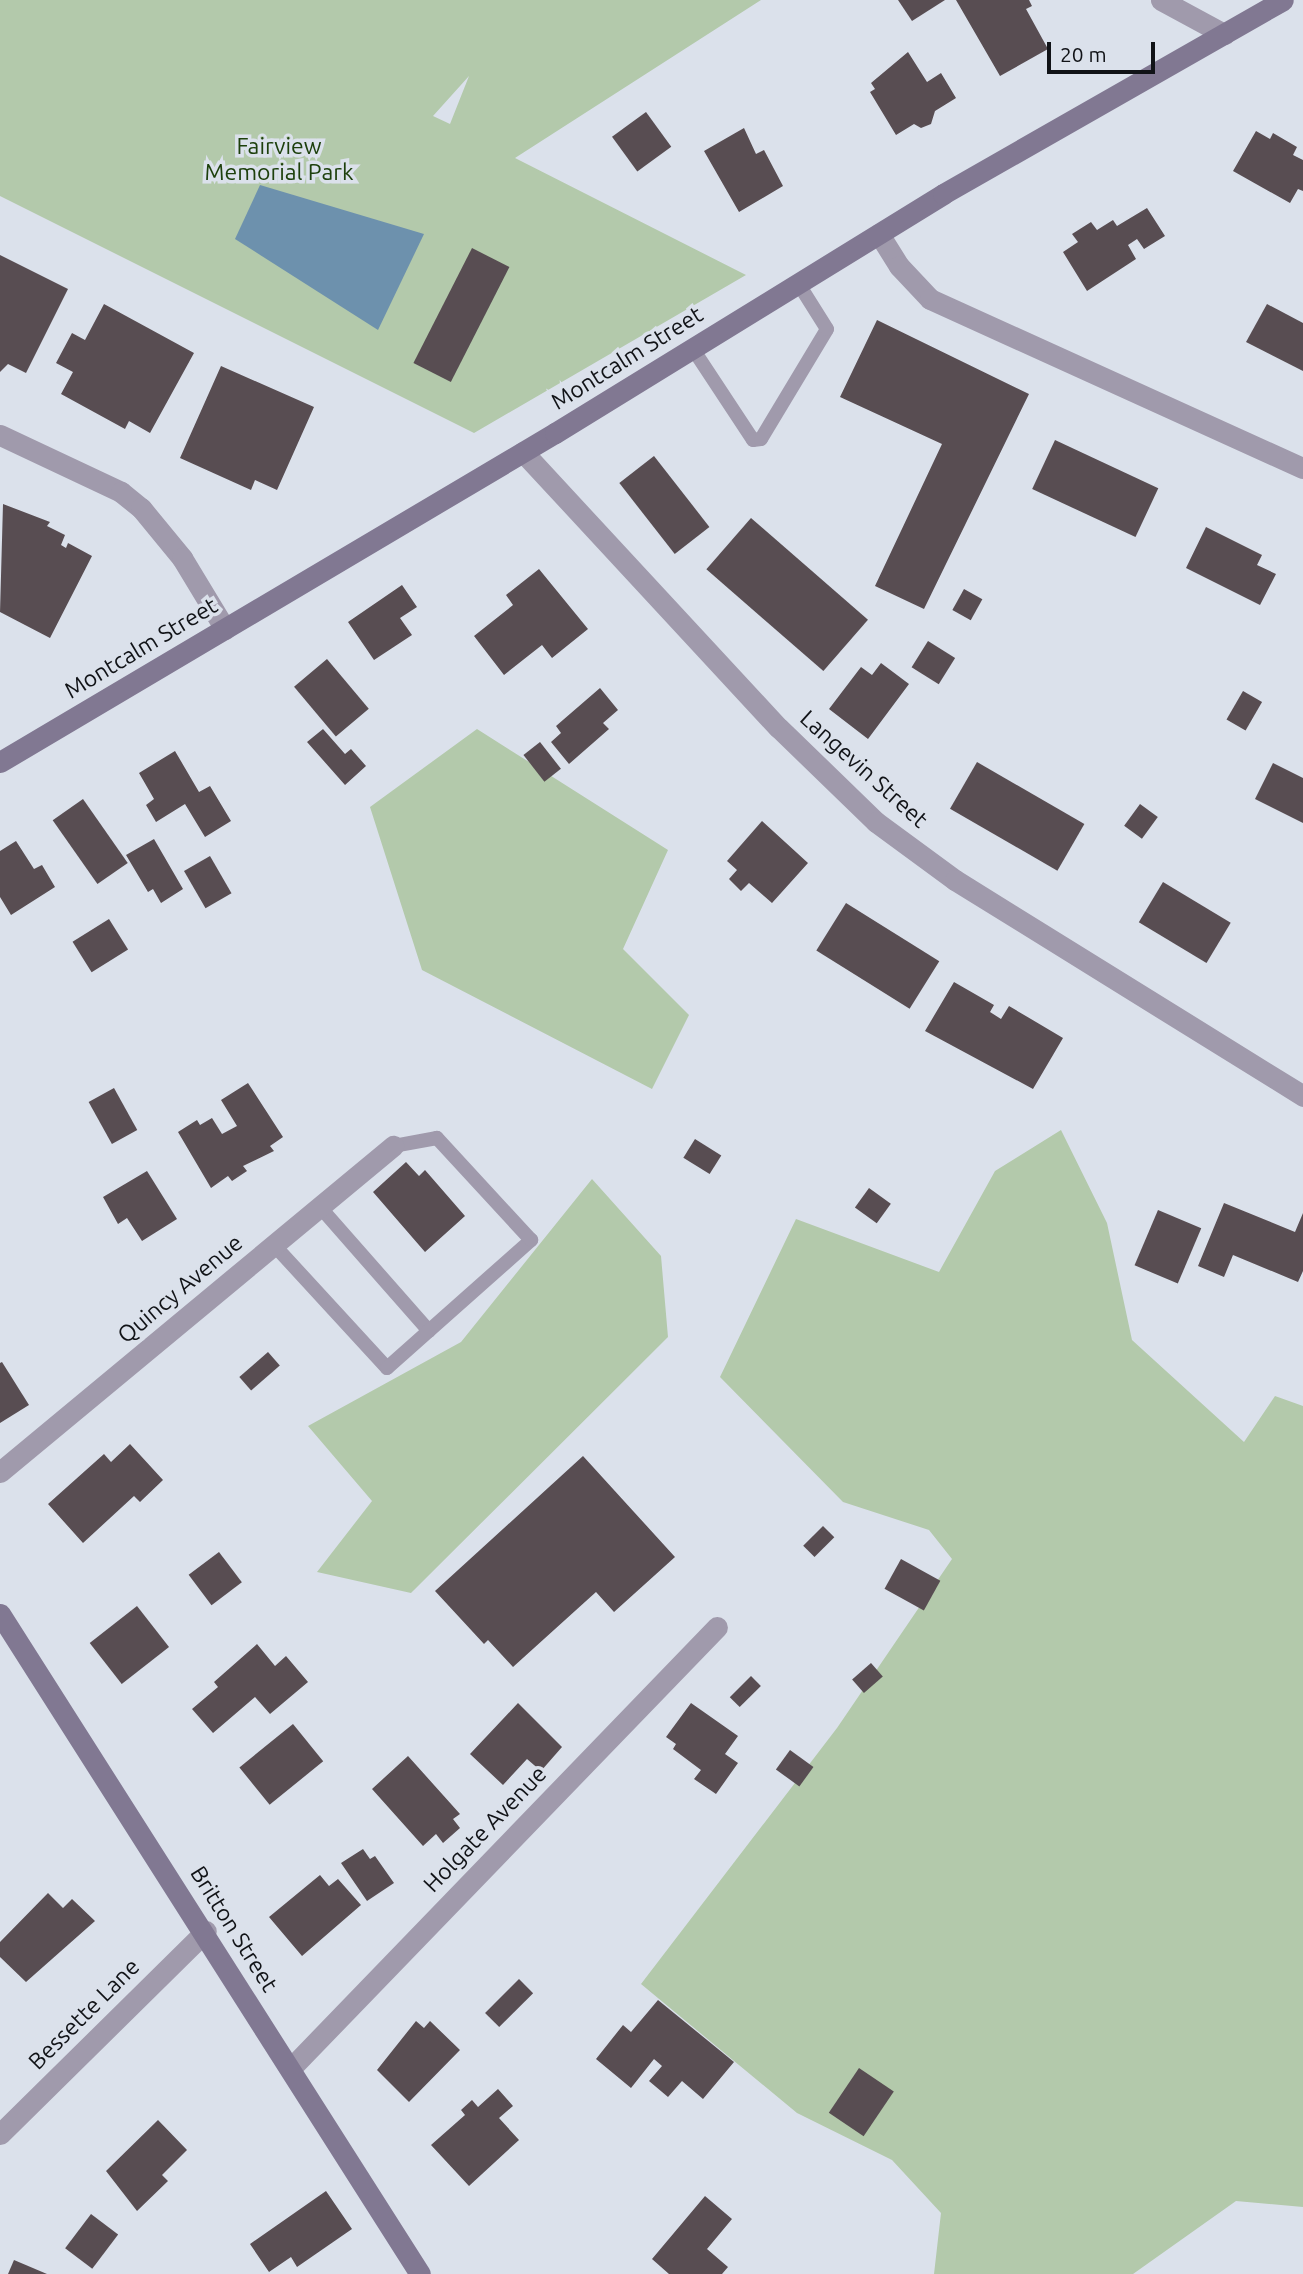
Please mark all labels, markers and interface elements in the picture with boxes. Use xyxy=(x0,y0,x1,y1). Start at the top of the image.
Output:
scale bar xyxy=(1051,28,1160,72)
text: 20 m xyxy=(1060,42,1107,66)
park label: Fairview Memorial Park xyxy=(204,132,354,186)
street label: Montcalm Street xyxy=(546,300,708,416)
street label: Montcalm Street xyxy=(60,592,222,704)
street label: Langevin Street xyxy=(795,705,933,833)
street label: Quincy Avenue xyxy=(112,1229,248,1349)
street label: Holgate Avenue xyxy=(418,1760,552,1898)
street label: Britton Street xyxy=(184,1861,284,1997)
street label: Bessette Lane xyxy=(23,1953,145,2075)

